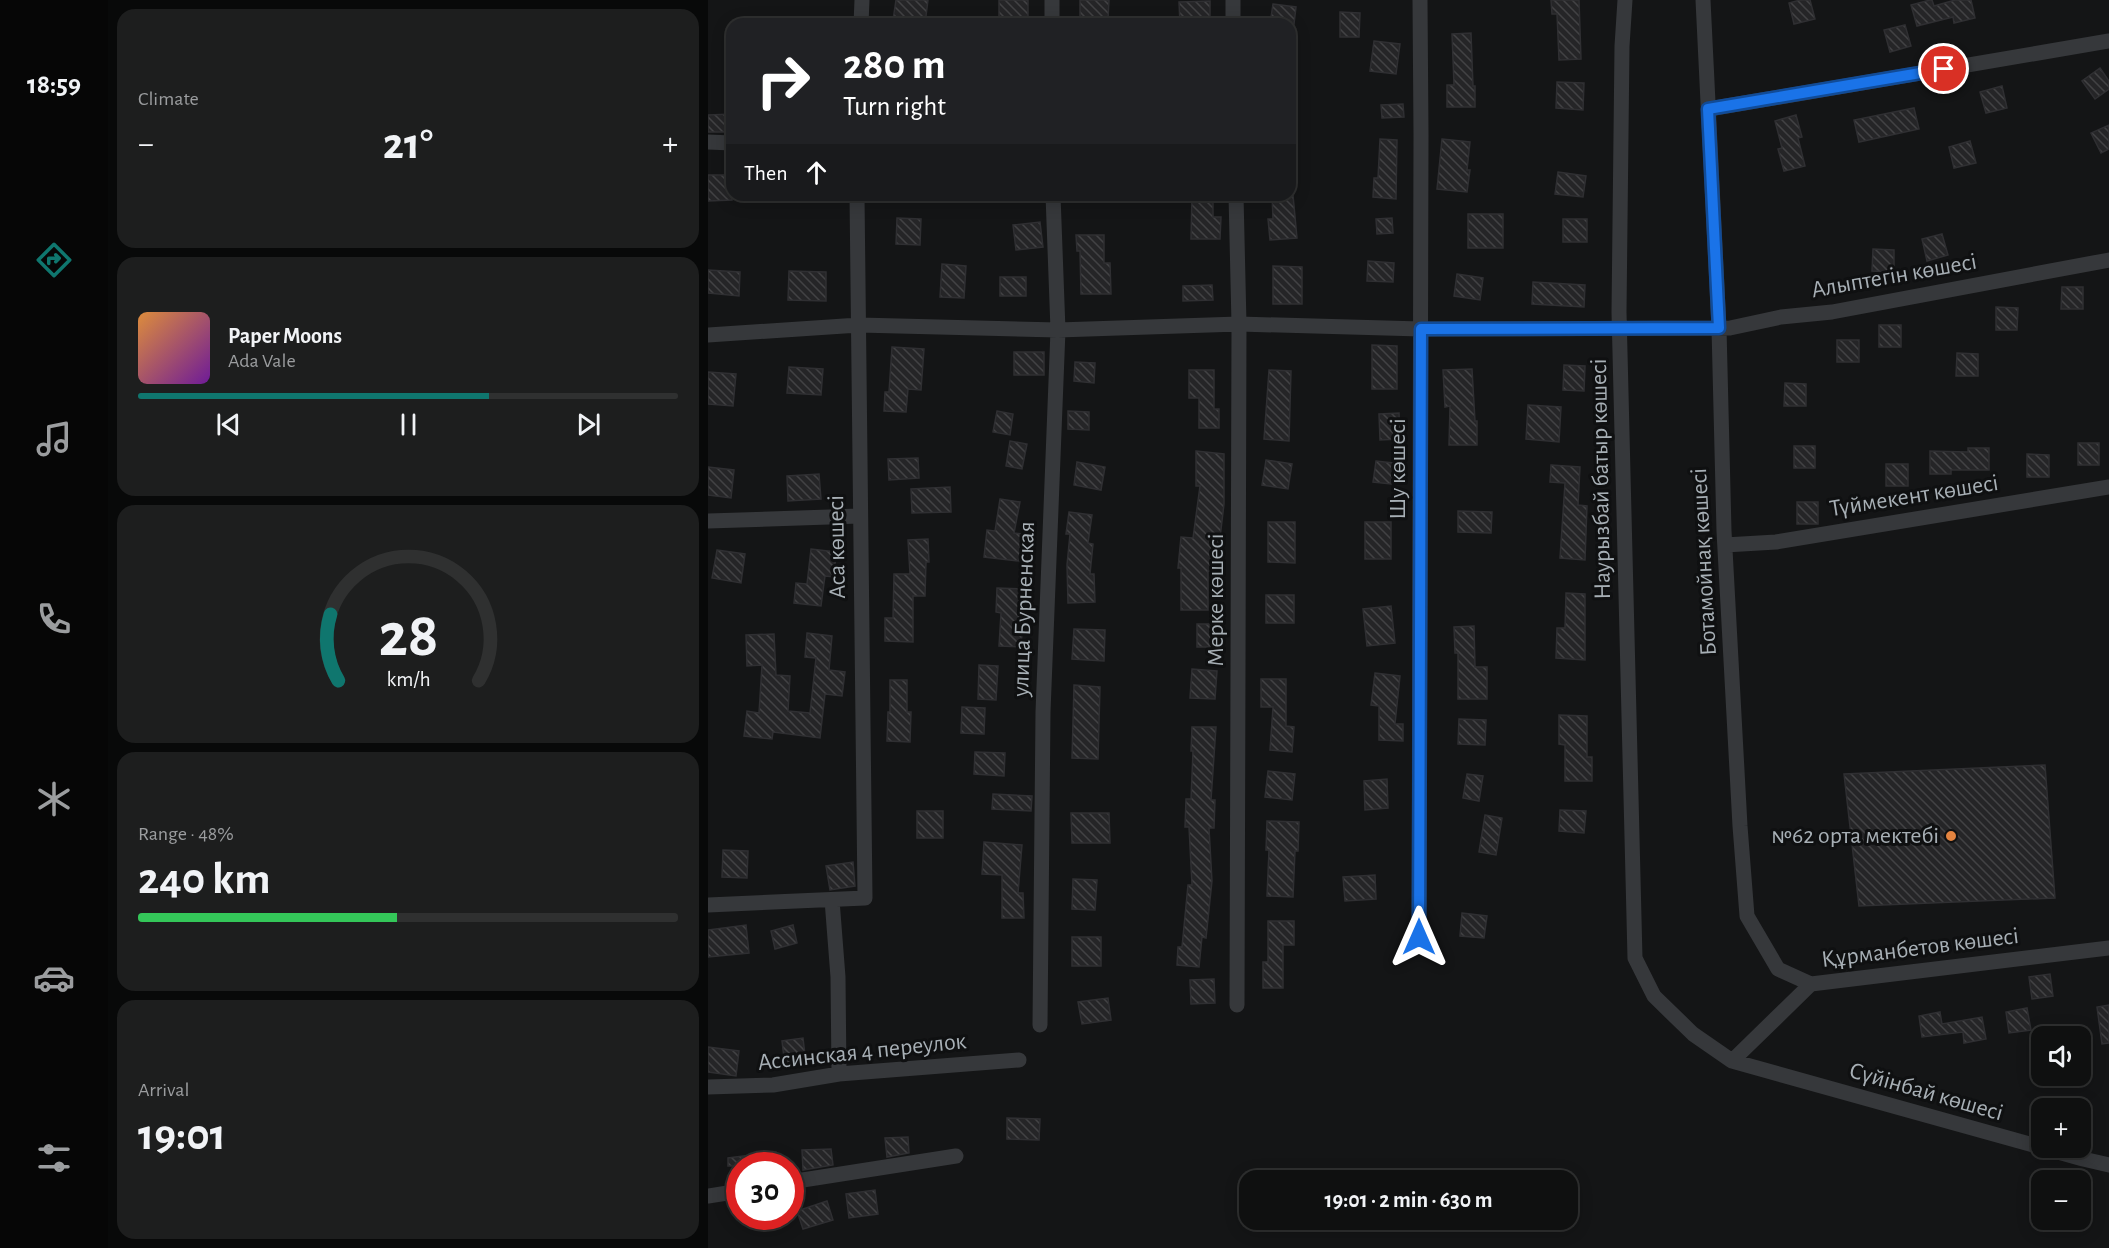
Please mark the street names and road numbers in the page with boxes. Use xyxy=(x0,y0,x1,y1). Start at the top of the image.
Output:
street label: Алыптегін көшесі xyxy=(1809,250,1979,302)
street label: Наурызбай батыр көшесі xyxy=(1587,358,1615,600)
street label: Шу көшесі xyxy=(1386,418,1410,520)
street label: Ботамойнақ көшесі xyxy=(1687,467,1721,657)
street label: Түймекент көшесі xyxy=(1828,471,2000,521)
street label: Аса көшесі xyxy=(824,495,850,599)
street label: улица Бурненская xyxy=(1009,521,1039,698)
street label: Мерке көшесі xyxy=(1204,533,1228,667)
street label: Құрманбетов көшесі xyxy=(1820,924,2020,972)
street label: Ассинская 4 переулок xyxy=(757,1029,967,1075)
street label: Сүйінбай көшесі xyxy=(1846,1059,2006,1125)

